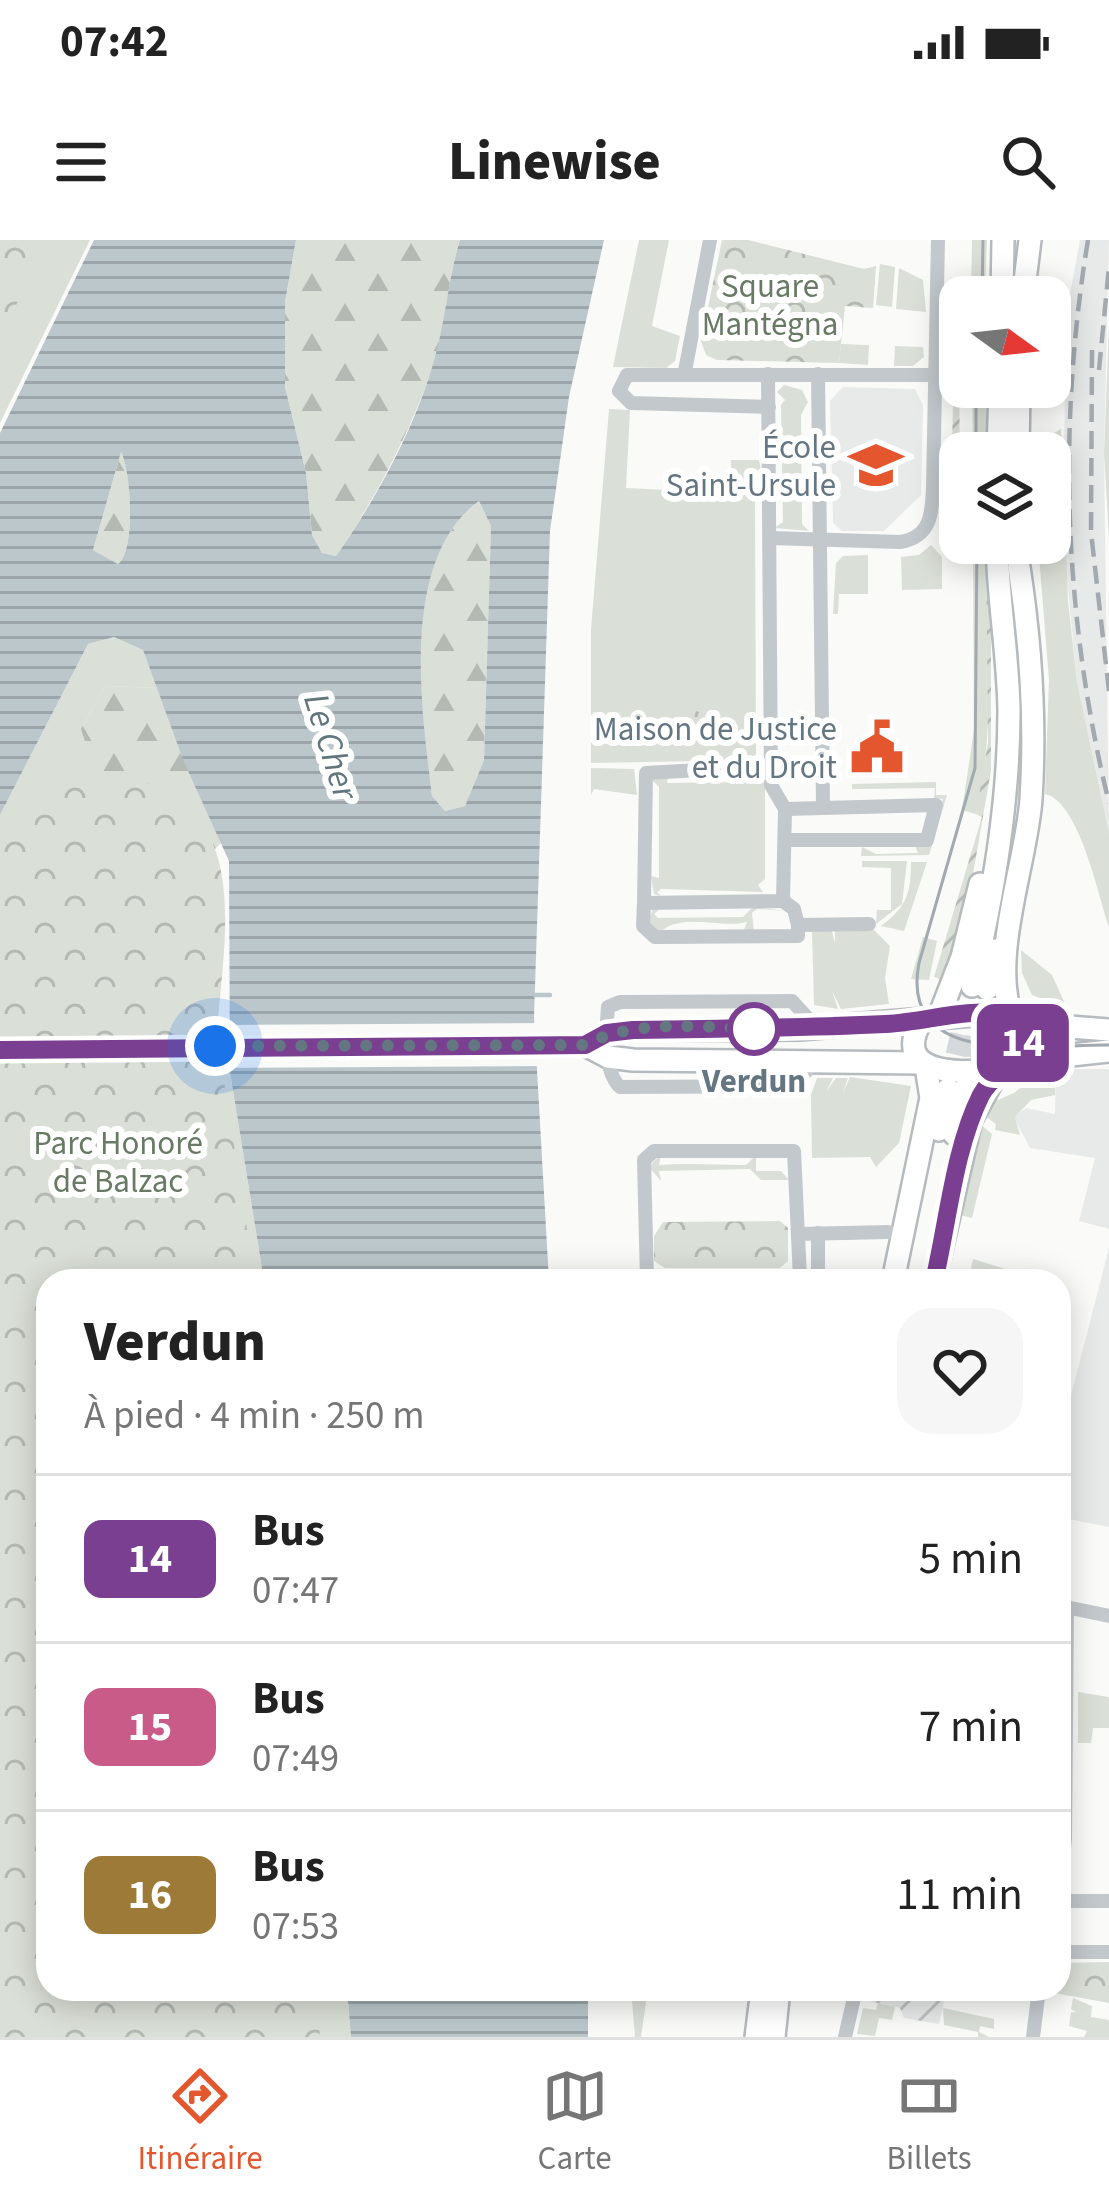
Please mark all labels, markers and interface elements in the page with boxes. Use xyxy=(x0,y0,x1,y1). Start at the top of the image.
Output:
text: 07:42 xyxy=(60,10,169,74)
text: Linewise xyxy=(448,124,661,201)
icon: menu xyxy=(48,129,114,195)
icon: search xyxy=(995,129,1061,195)
park label: Square Mantégna xyxy=(702,263,838,348)
north arrow xyxy=(939,276,1071,408)
map controls xyxy=(939,276,1071,564)
place label: École Saint-Ursule xyxy=(666,424,836,509)
button: layers xyxy=(939,432,1071,564)
school or university icon: École Saint-Ursule xyxy=(847,436,905,494)
water label: Le Cher xyxy=(290,687,371,808)
place label: Maison de Justice et du Droit xyxy=(594,706,837,791)
public building icon: Maison de Justice et du Droit xyxy=(848,718,906,776)
marker: Verdun xyxy=(729,1004,779,1054)
line badge: 14 xyxy=(969,1004,1077,1082)
text: 14 xyxy=(1001,1013,1045,1073)
your location xyxy=(185,1016,245,1076)
place label: Verdun xyxy=(701,1058,806,1105)
park label: Parc Honoré de Balzac xyxy=(33,1120,203,1205)
text: Verdun xyxy=(84,1302,266,1383)
button: heart xyxy=(897,1308,1023,1434)
text: À pied · 4 min · 250 m xyxy=(84,1388,425,1444)
text: Bus xyxy=(252,1499,325,1563)
text: 5 min xyxy=(919,1527,1023,1591)
text: 14 xyxy=(128,1529,172,1589)
text: 07:47 xyxy=(252,1563,339,1619)
text: Bus xyxy=(252,1667,325,1731)
text: 7 min xyxy=(919,1695,1023,1759)
text: 15 xyxy=(128,1697,172,1757)
text: 07:49 xyxy=(252,1731,339,1787)
text: Bus xyxy=(252,1835,325,1899)
text: 11 min xyxy=(896,1863,1023,1927)
text: 16 xyxy=(128,1865,172,1925)
text: 07:53 xyxy=(252,1899,339,1955)
tab: Itinéraire xyxy=(137,2063,263,2182)
tab: Carte xyxy=(538,2063,612,2182)
tab: Billets xyxy=(887,2063,972,2182)

